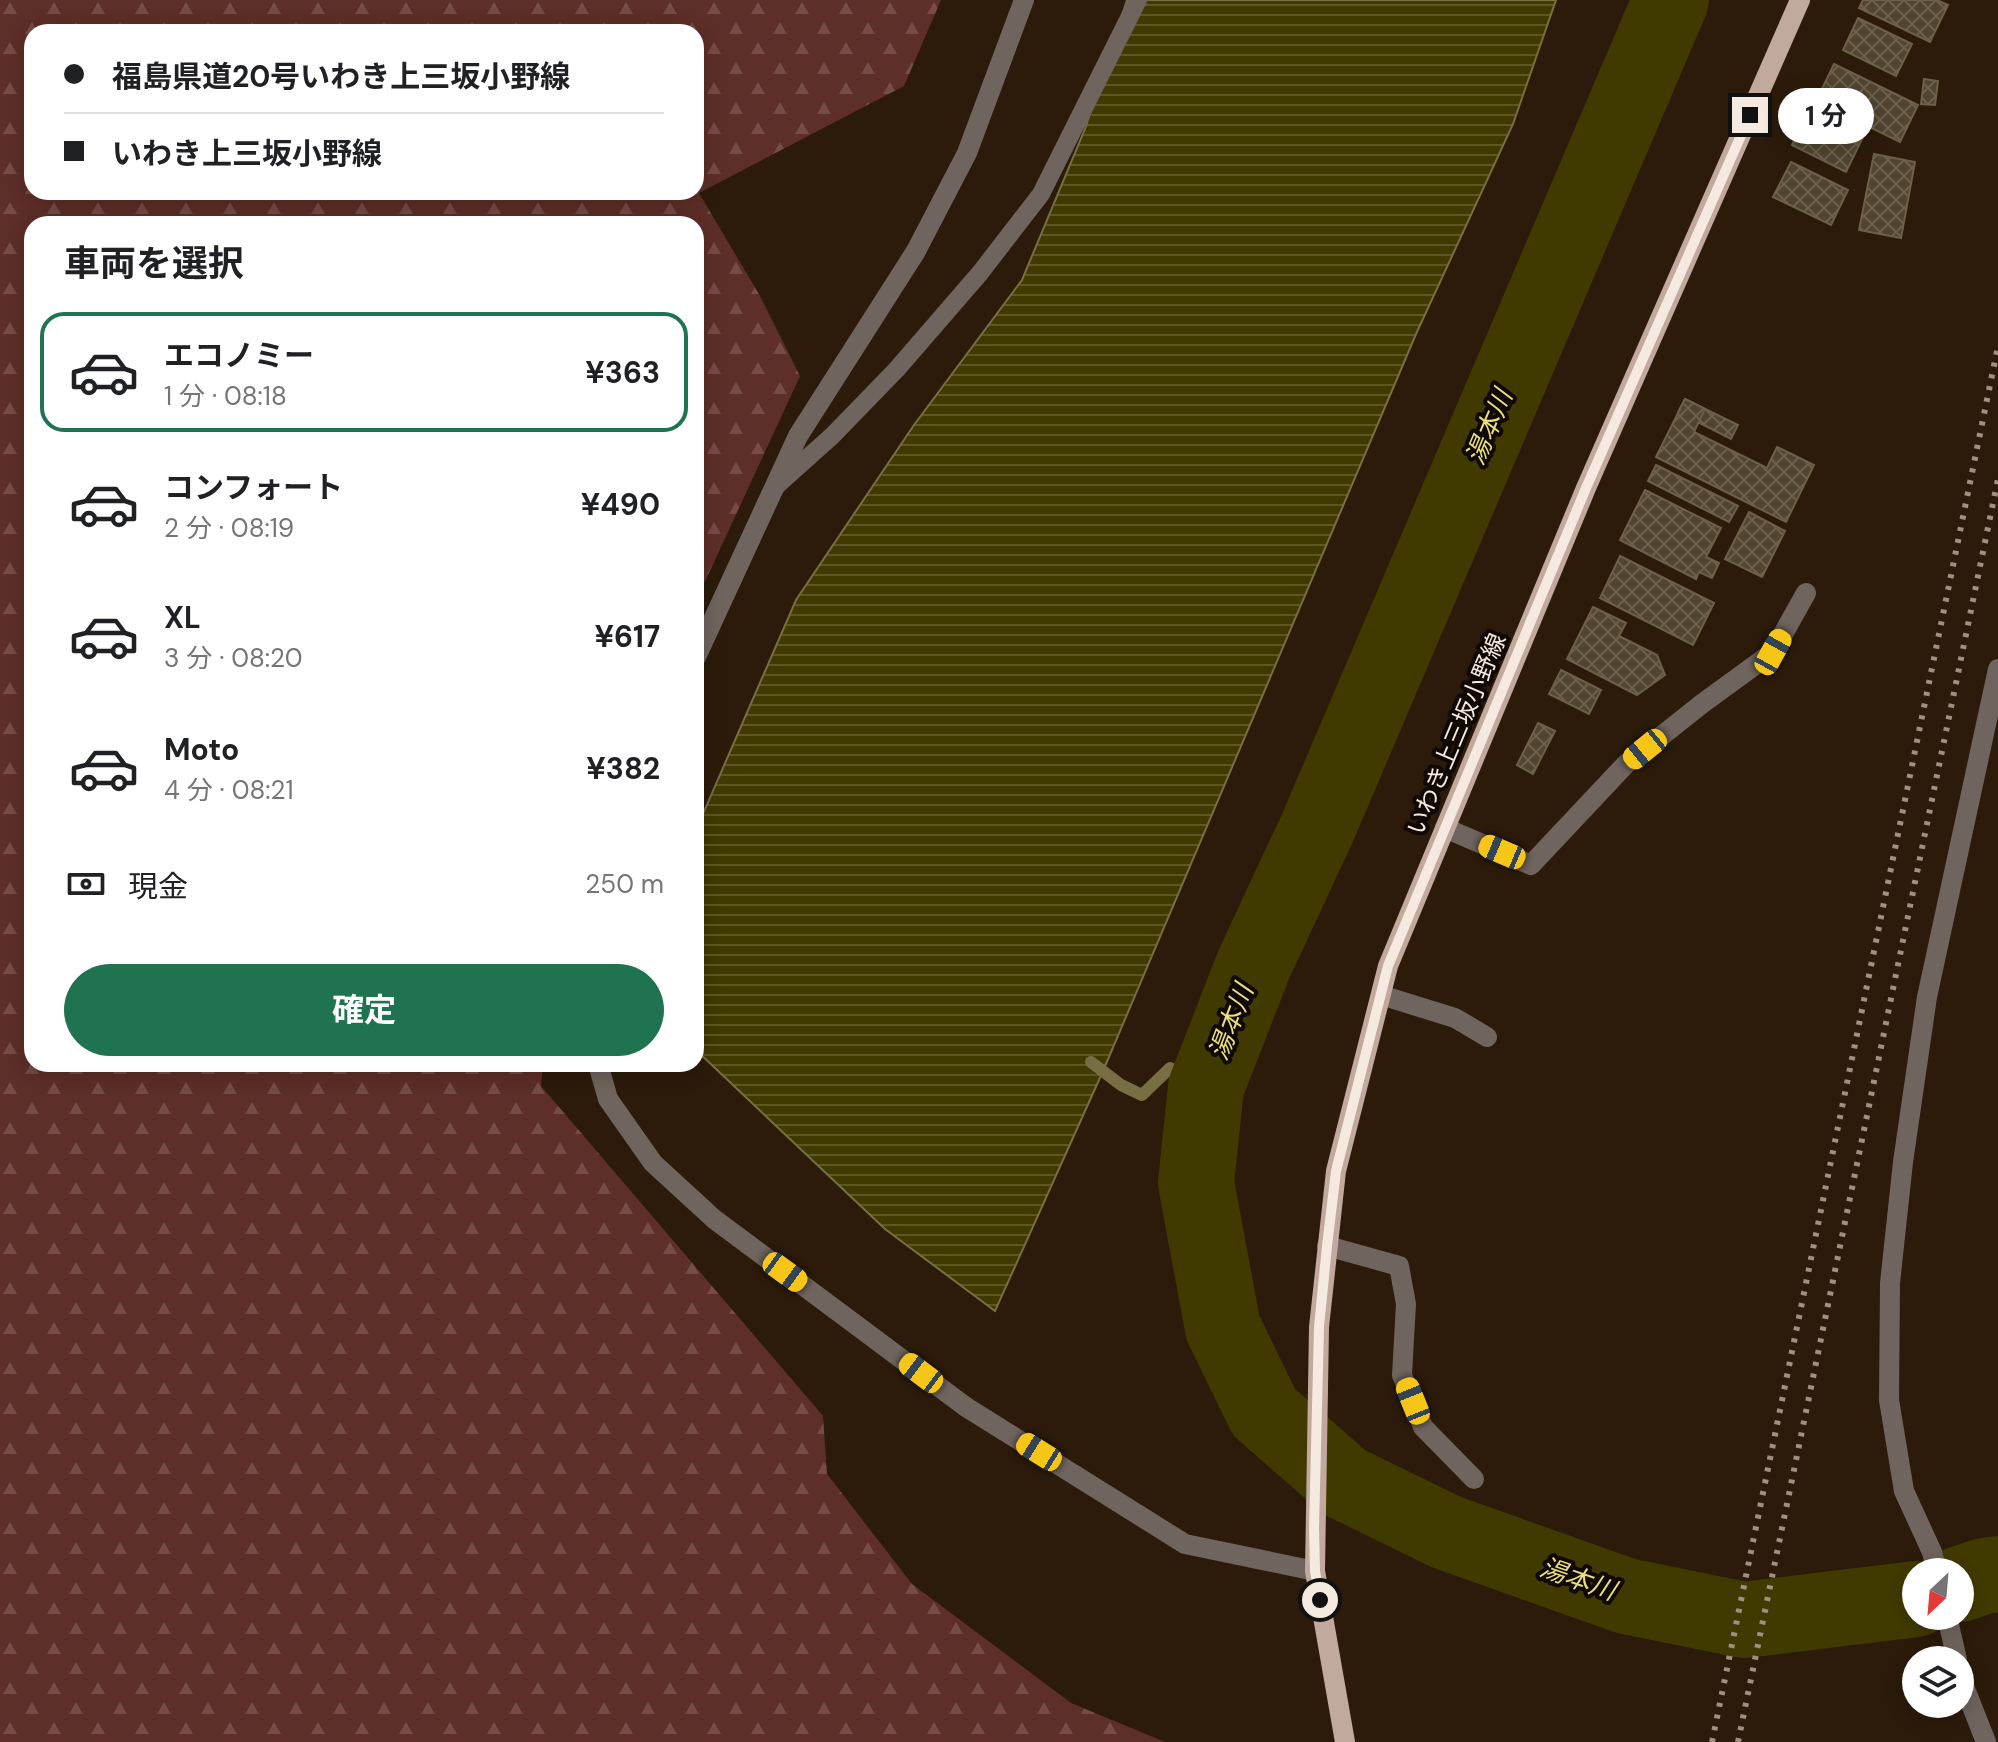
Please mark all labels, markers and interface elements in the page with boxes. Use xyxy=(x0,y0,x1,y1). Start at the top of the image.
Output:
text: 福島県道20号いわき上三坂小野線 xyxy=(112,57,570,96)
callout: 1 分 xyxy=(1778,87,1874,143)
route end xyxy=(1732,97,1768,133)
text: 1 分 xyxy=(1805,99,1847,133)
text: いわき上三坂小野線 xyxy=(112,134,382,173)
text: 車両を選択 xyxy=(64,240,244,287)
icon: car xyxy=(68,336,140,408)
text: エコノミー xyxy=(164,336,314,375)
text: ¥363 xyxy=(585,353,660,392)
text: 1 分 · 08:18 xyxy=(164,379,287,413)
water label: 湯本川 xyxy=(1458,382,1521,470)
icon: car xyxy=(68,468,140,540)
text: コンフォート xyxy=(164,468,343,507)
text: ¥490 xyxy=(581,485,660,524)
text: 2 分 · 08:19 xyxy=(164,511,294,545)
text: XL xyxy=(164,598,201,637)
icon: car xyxy=(68,600,140,672)
text: ¥617 xyxy=(594,617,660,656)
car xyxy=(1751,625,1795,679)
street label: いわき上三坂小野線 xyxy=(1400,629,1512,839)
text: 3 分 · 08:20 xyxy=(164,641,303,675)
car xyxy=(1619,725,1671,773)
text: Moto xyxy=(164,730,239,769)
icon: car xyxy=(68,732,140,804)
text: ¥382 xyxy=(586,749,660,788)
text: 4 分 · 08:21 xyxy=(164,773,294,807)
car xyxy=(1475,832,1529,872)
icon: cash xyxy=(64,862,108,906)
text: 現金 xyxy=(128,867,188,906)
text: 250 m xyxy=(585,867,664,901)
button: 確定 xyxy=(64,964,664,1056)
water label: 湯本川 xyxy=(1201,977,1262,1065)
car xyxy=(759,1248,811,1296)
car xyxy=(895,1349,947,1397)
car xyxy=(1393,1374,1433,1428)
car xyxy=(1012,1429,1066,1475)
water label: 湯本川 xyxy=(1536,1550,1623,1609)
north arrow xyxy=(1902,1558,1974,1630)
map controls xyxy=(1902,1558,1974,1718)
route start xyxy=(1302,1582,1338,1618)
button: layers xyxy=(1902,1646,1974,1718)

